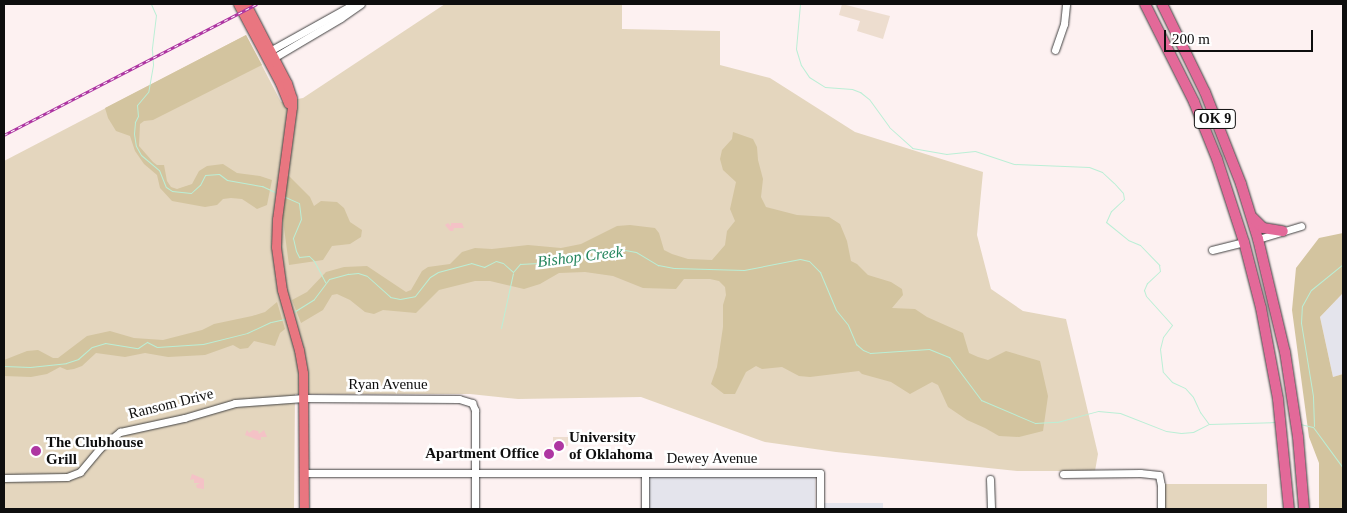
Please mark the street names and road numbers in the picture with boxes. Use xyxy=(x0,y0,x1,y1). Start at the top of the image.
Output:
road number: OK 9 xyxy=(1194,108,1236,130)
street label: Ryan Avenue xyxy=(348,376,428,394)
street label: Ransom Drive xyxy=(127,385,215,423)
street label: Dewey Avenue xyxy=(666,450,758,468)

